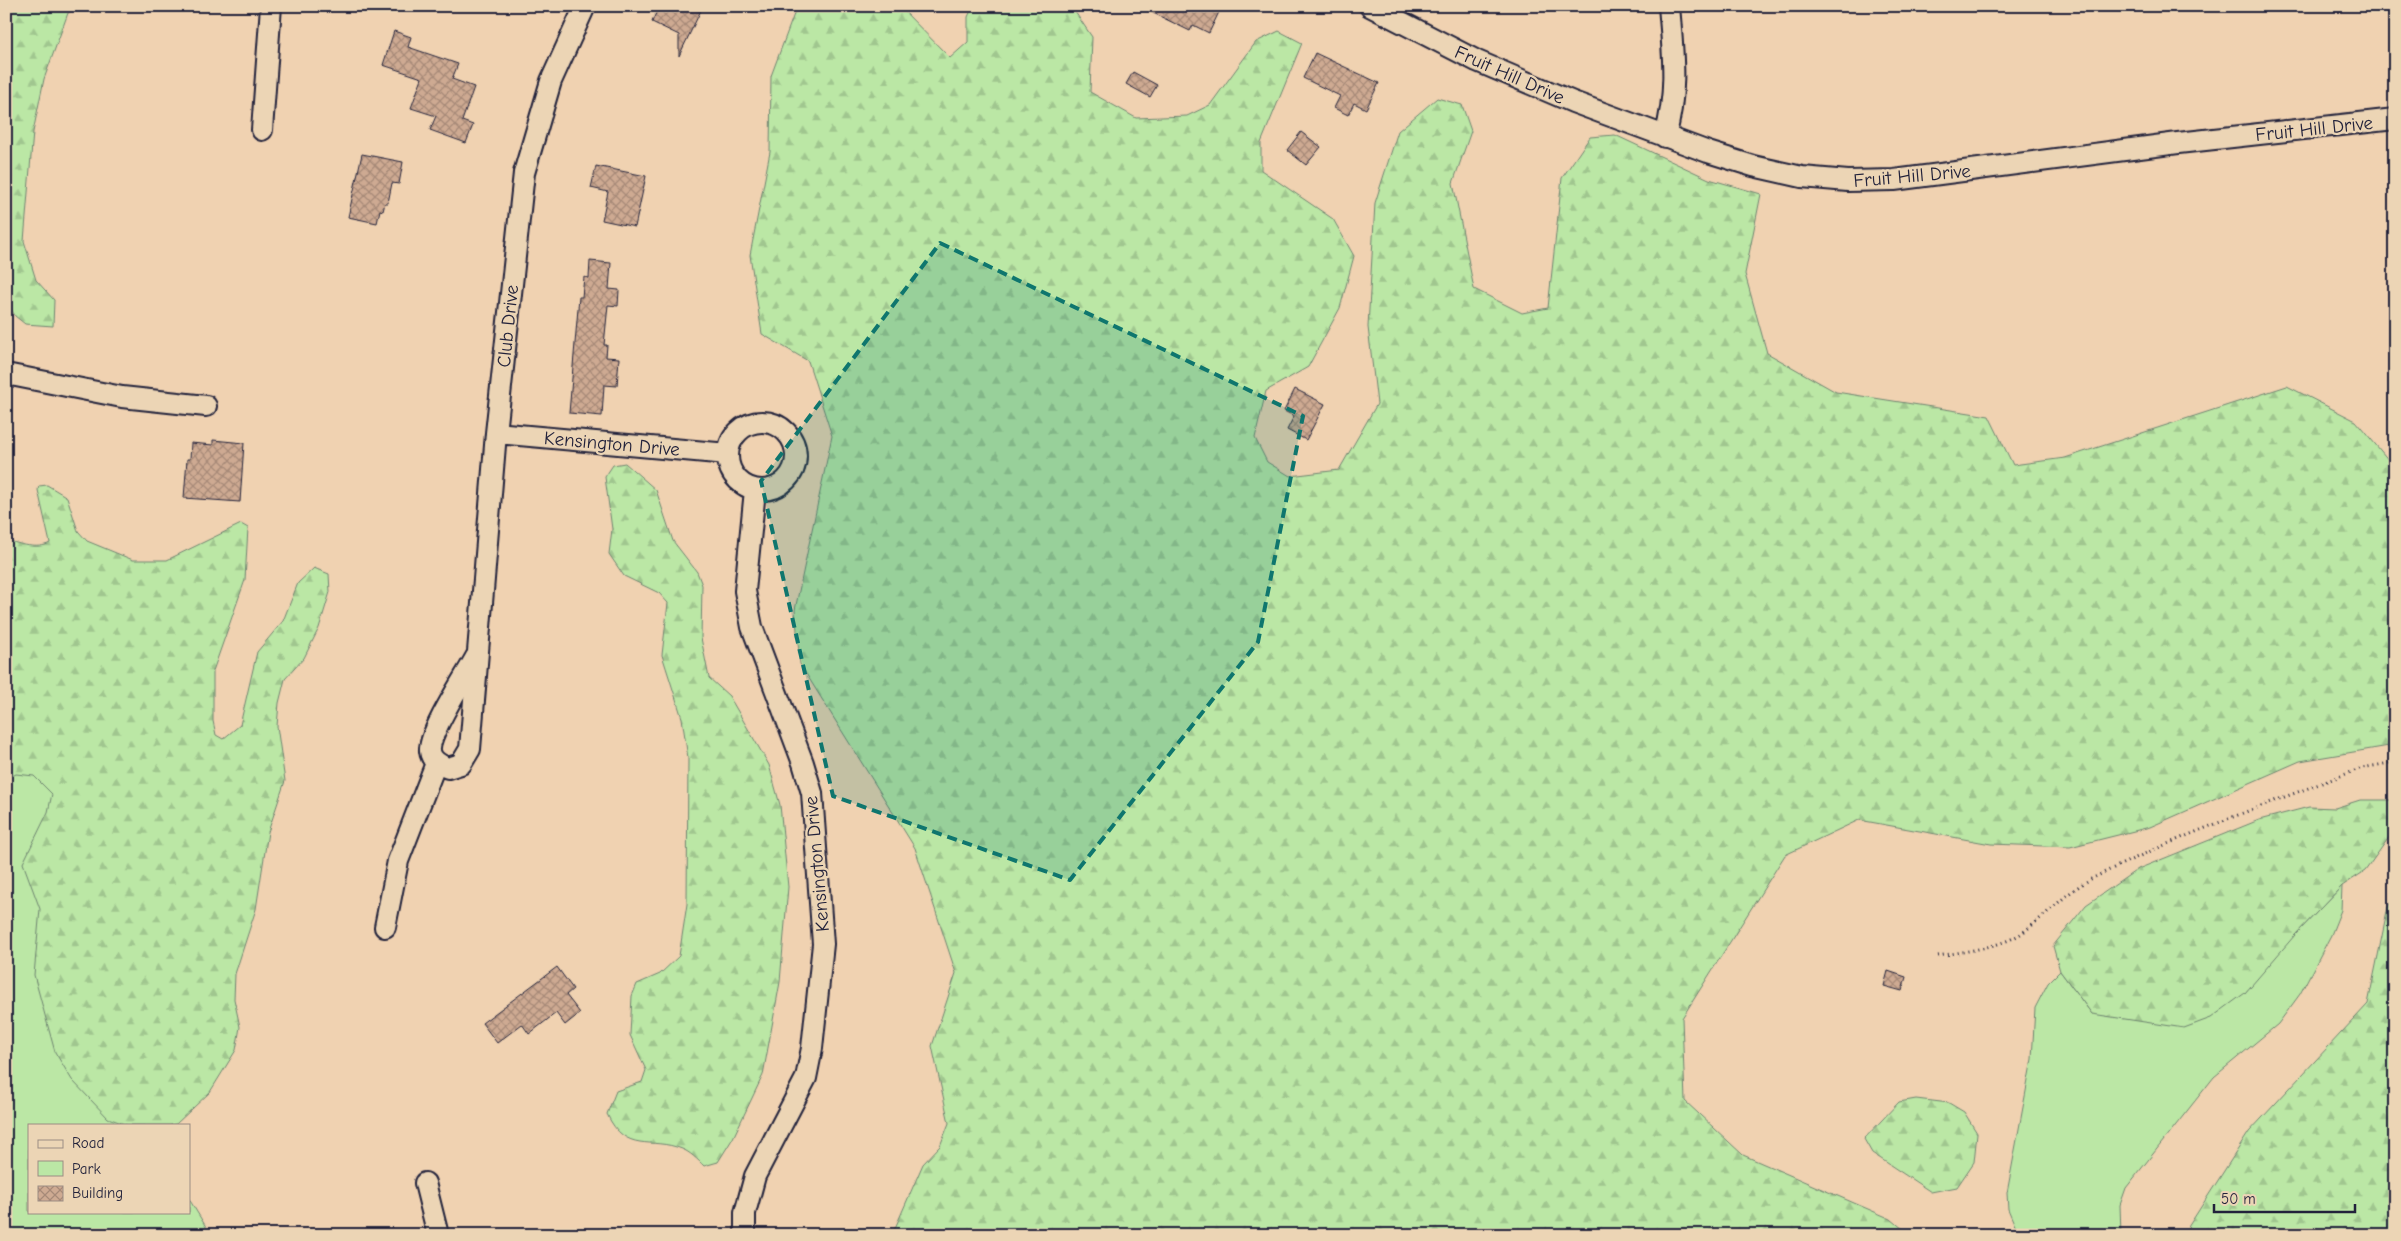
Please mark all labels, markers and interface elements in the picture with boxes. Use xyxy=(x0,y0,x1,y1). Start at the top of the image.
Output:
street label: Fruit Hill Drive xyxy=(1451,41,1568,109)
street label: Fruit Hill Drive xyxy=(2254,112,2374,146)
street label: Fruit Hill Drive xyxy=(1852,160,1972,192)
street label: Club Drive xyxy=(493,284,523,368)
street label: Kensington Drive xyxy=(543,427,681,461)
street label: Kensington Drive xyxy=(800,795,834,933)
legend xyxy=(28,1124,190,1214)
text: Road xyxy=(72,1134,104,1152)
text: Park xyxy=(72,1160,101,1178)
scale bar xyxy=(2214,1181,2355,1213)
text: Building xyxy=(72,1184,123,1202)
text: 50 m xyxy=(2221,1190,2256,1208)

